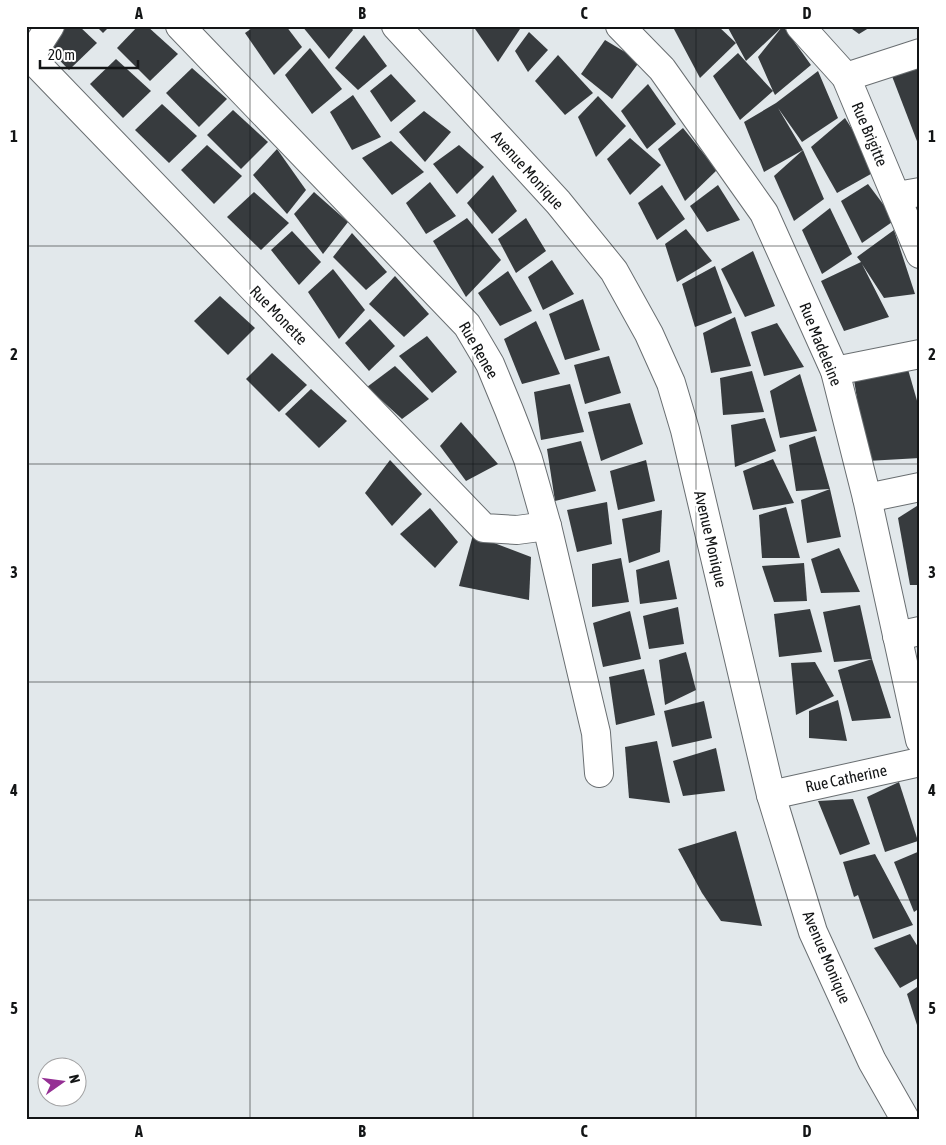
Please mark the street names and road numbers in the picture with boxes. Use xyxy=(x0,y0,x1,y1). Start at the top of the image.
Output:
street label: Rue Brigitte xyxy=(847,99,892,169)
street label: Avenue Monique xyxy=(488,127,568,213)
street label: Rue Monette xyxy=(247,282,311,348)
street label: Rue Madeleine xyxy=(796,300,846,388)
street label: Rue Renee xyxy=(456,318,502,382)
street label: Avenue Monique xyxy=(690,489,731,589)
street label: Rue Catherine xyxy=(804,761,888,795)
street label: Avenue Monique xyxy=(799,908,855,1006)

